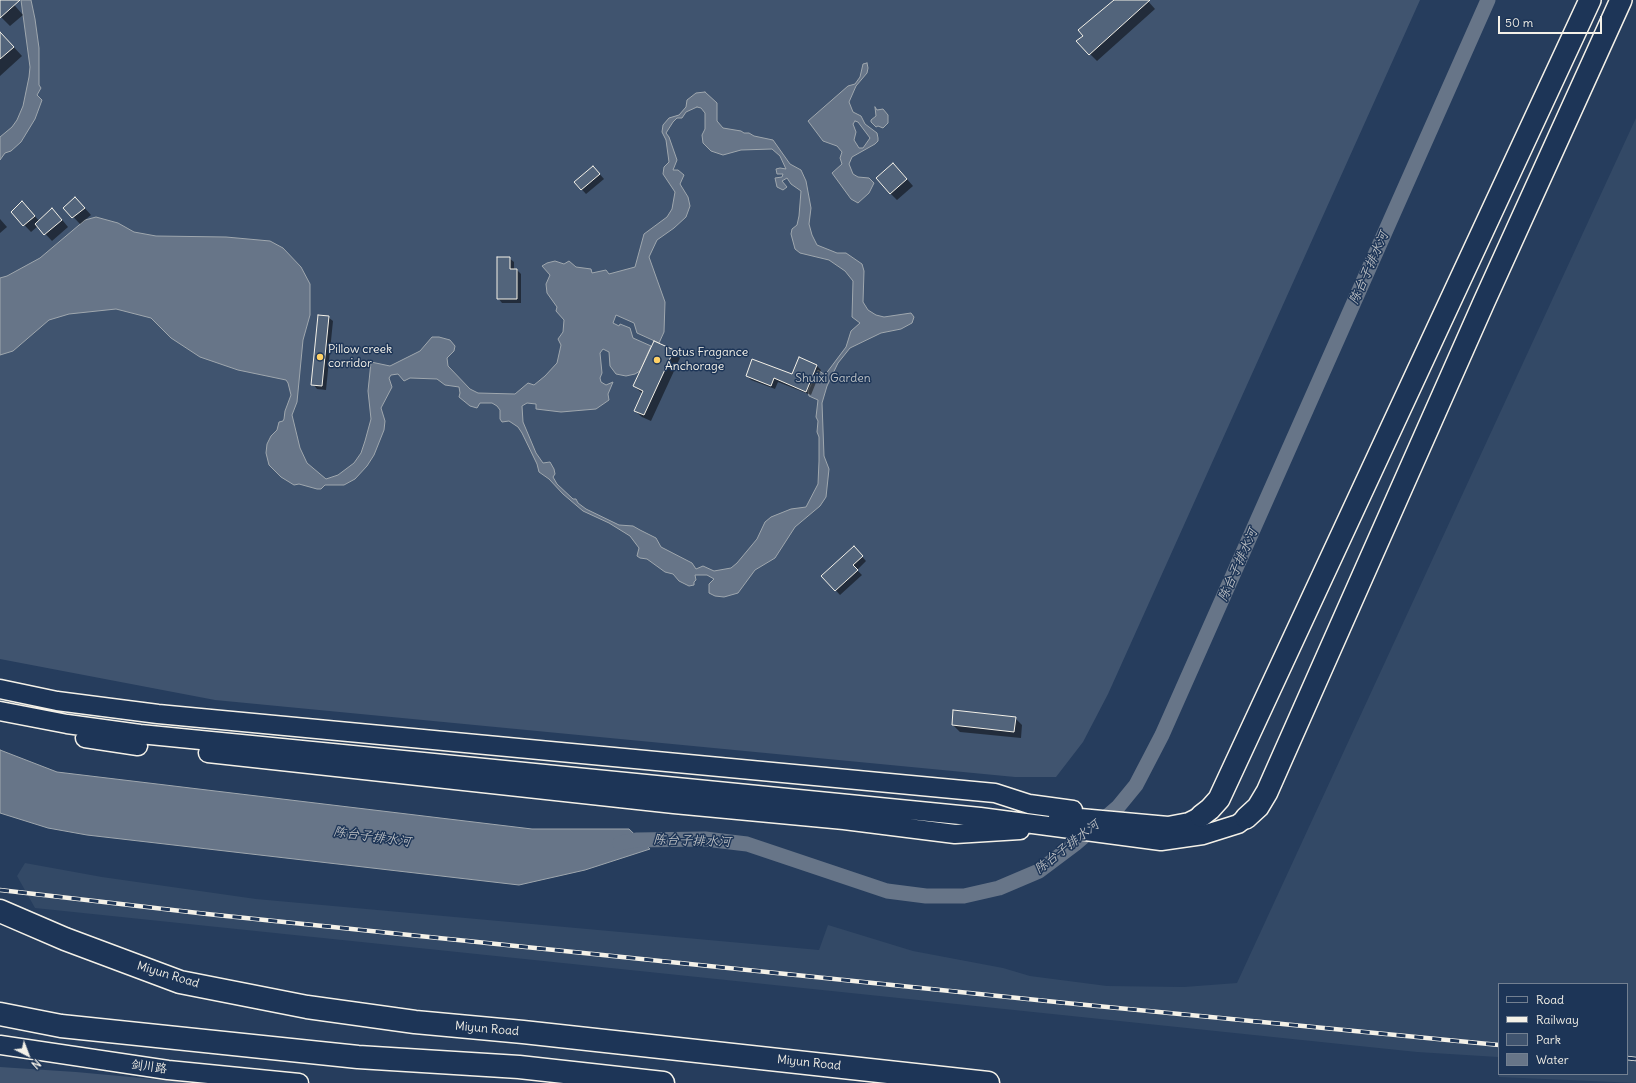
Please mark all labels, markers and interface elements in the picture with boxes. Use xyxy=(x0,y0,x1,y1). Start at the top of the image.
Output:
scale bar xyxy=(1500,8,1604,34)
text: 50 m xyxy=(1505,15,1533,30)
water label: 陈台子排水河 xyxy=(1346,229,1392,307)
place label: Pillow creek corridor xyxy=(328,343,392,371)
place label: Lotus Fragance Anchorage xyxy=(665,346,748,374)
marker: Pillow creek corridor xyxy=(315,352,325,362)
marker: Lotus Fragance Anchorage xyxy=(652,355,662,365)
park label: Shuixi Garden xyxy=(795,372,871,386)
water label: 陈台子排水河 xyxy=(1215,526,1261,604)
water label: 陈台子排水河 xyxy=(1031,817,1103,877)
water label: 陈台子排水河 xyxy=(332,824,412,850)
water label: 陈台子排水河 xyxy=(653,832,731,850)
street label: Miyun Road xyxy=(135,959,201,991)
legend xyxy=(1498,983,1628,1075)
text: Road xyxy=(1536,992,1564,1007)
text: Railway xyxy=(1536,1012,1579,1027)
street label: Miyun Road xyxy=(454,1019,520,1039)
text: Park xyxy=(1536,1032,1561,1047)
north arrow xyxy=(8,1035,48,1075)
street label: Miyun Road xyxy=(776,1052,842,1074)
text: Water xyxy=(1536,1052,1569,1067)
text: N xyxy=(29,1056,44,1072)
street label: 剑川路 xyxy=(130,1057,168,1077)

